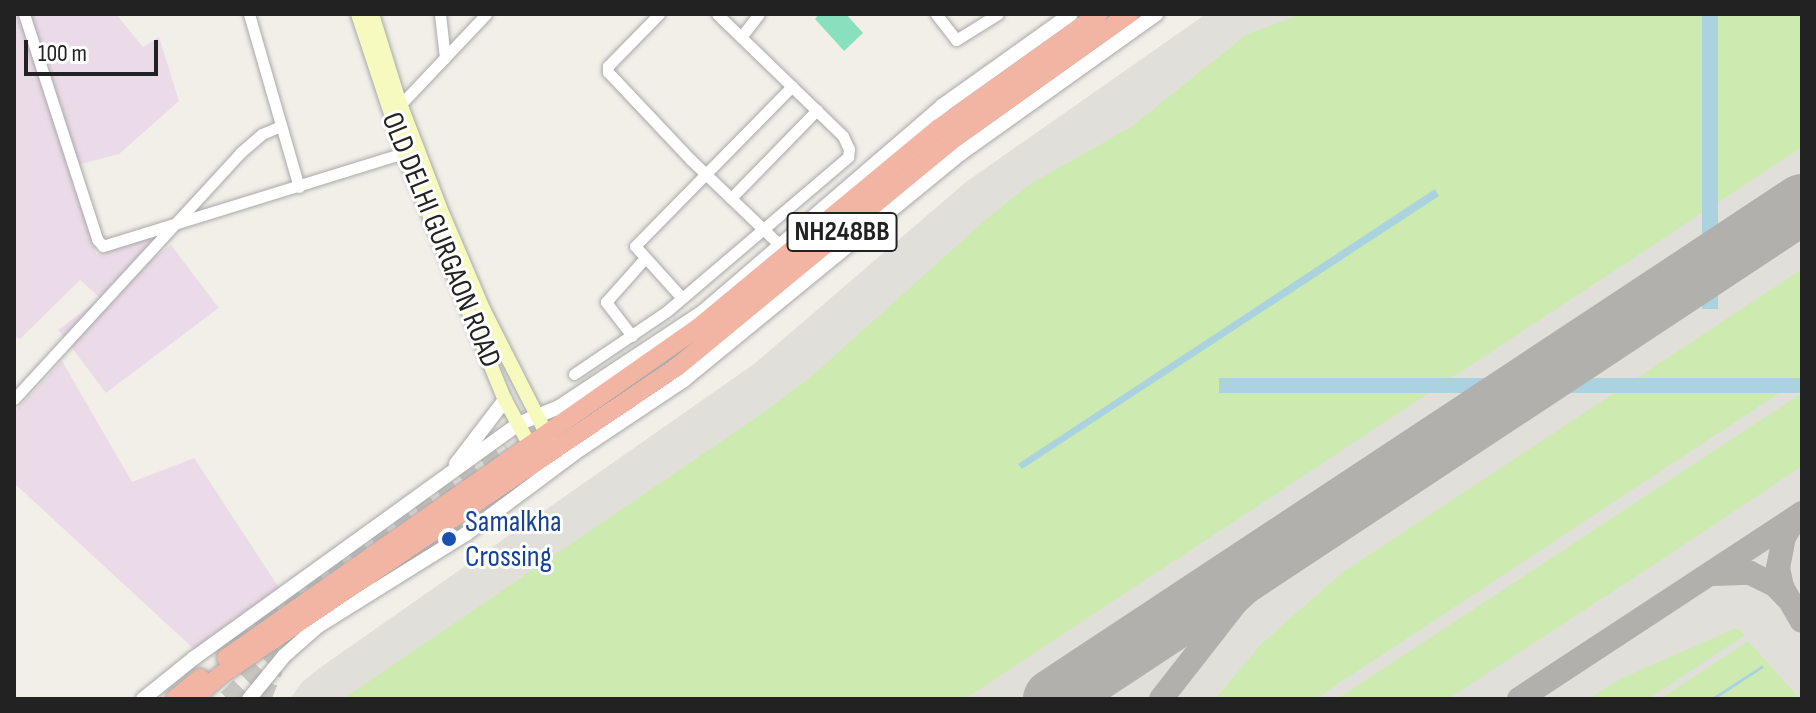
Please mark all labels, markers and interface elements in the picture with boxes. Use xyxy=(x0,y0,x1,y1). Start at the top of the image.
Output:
scale bar xyxy=(28,24,162,74)
text: 100 m xyxy=(38,39,87,68)
street label: OLD DELHI GURGAON ROAD xyxy=(373,107,509,373)
road number: NH248BB xyxy=(786,208,898,256)
place label: Samalkha Crossing xyxy=(465,504,562,574)
marker: Samalkha Crossing xyxy=(440,530,458,548)

